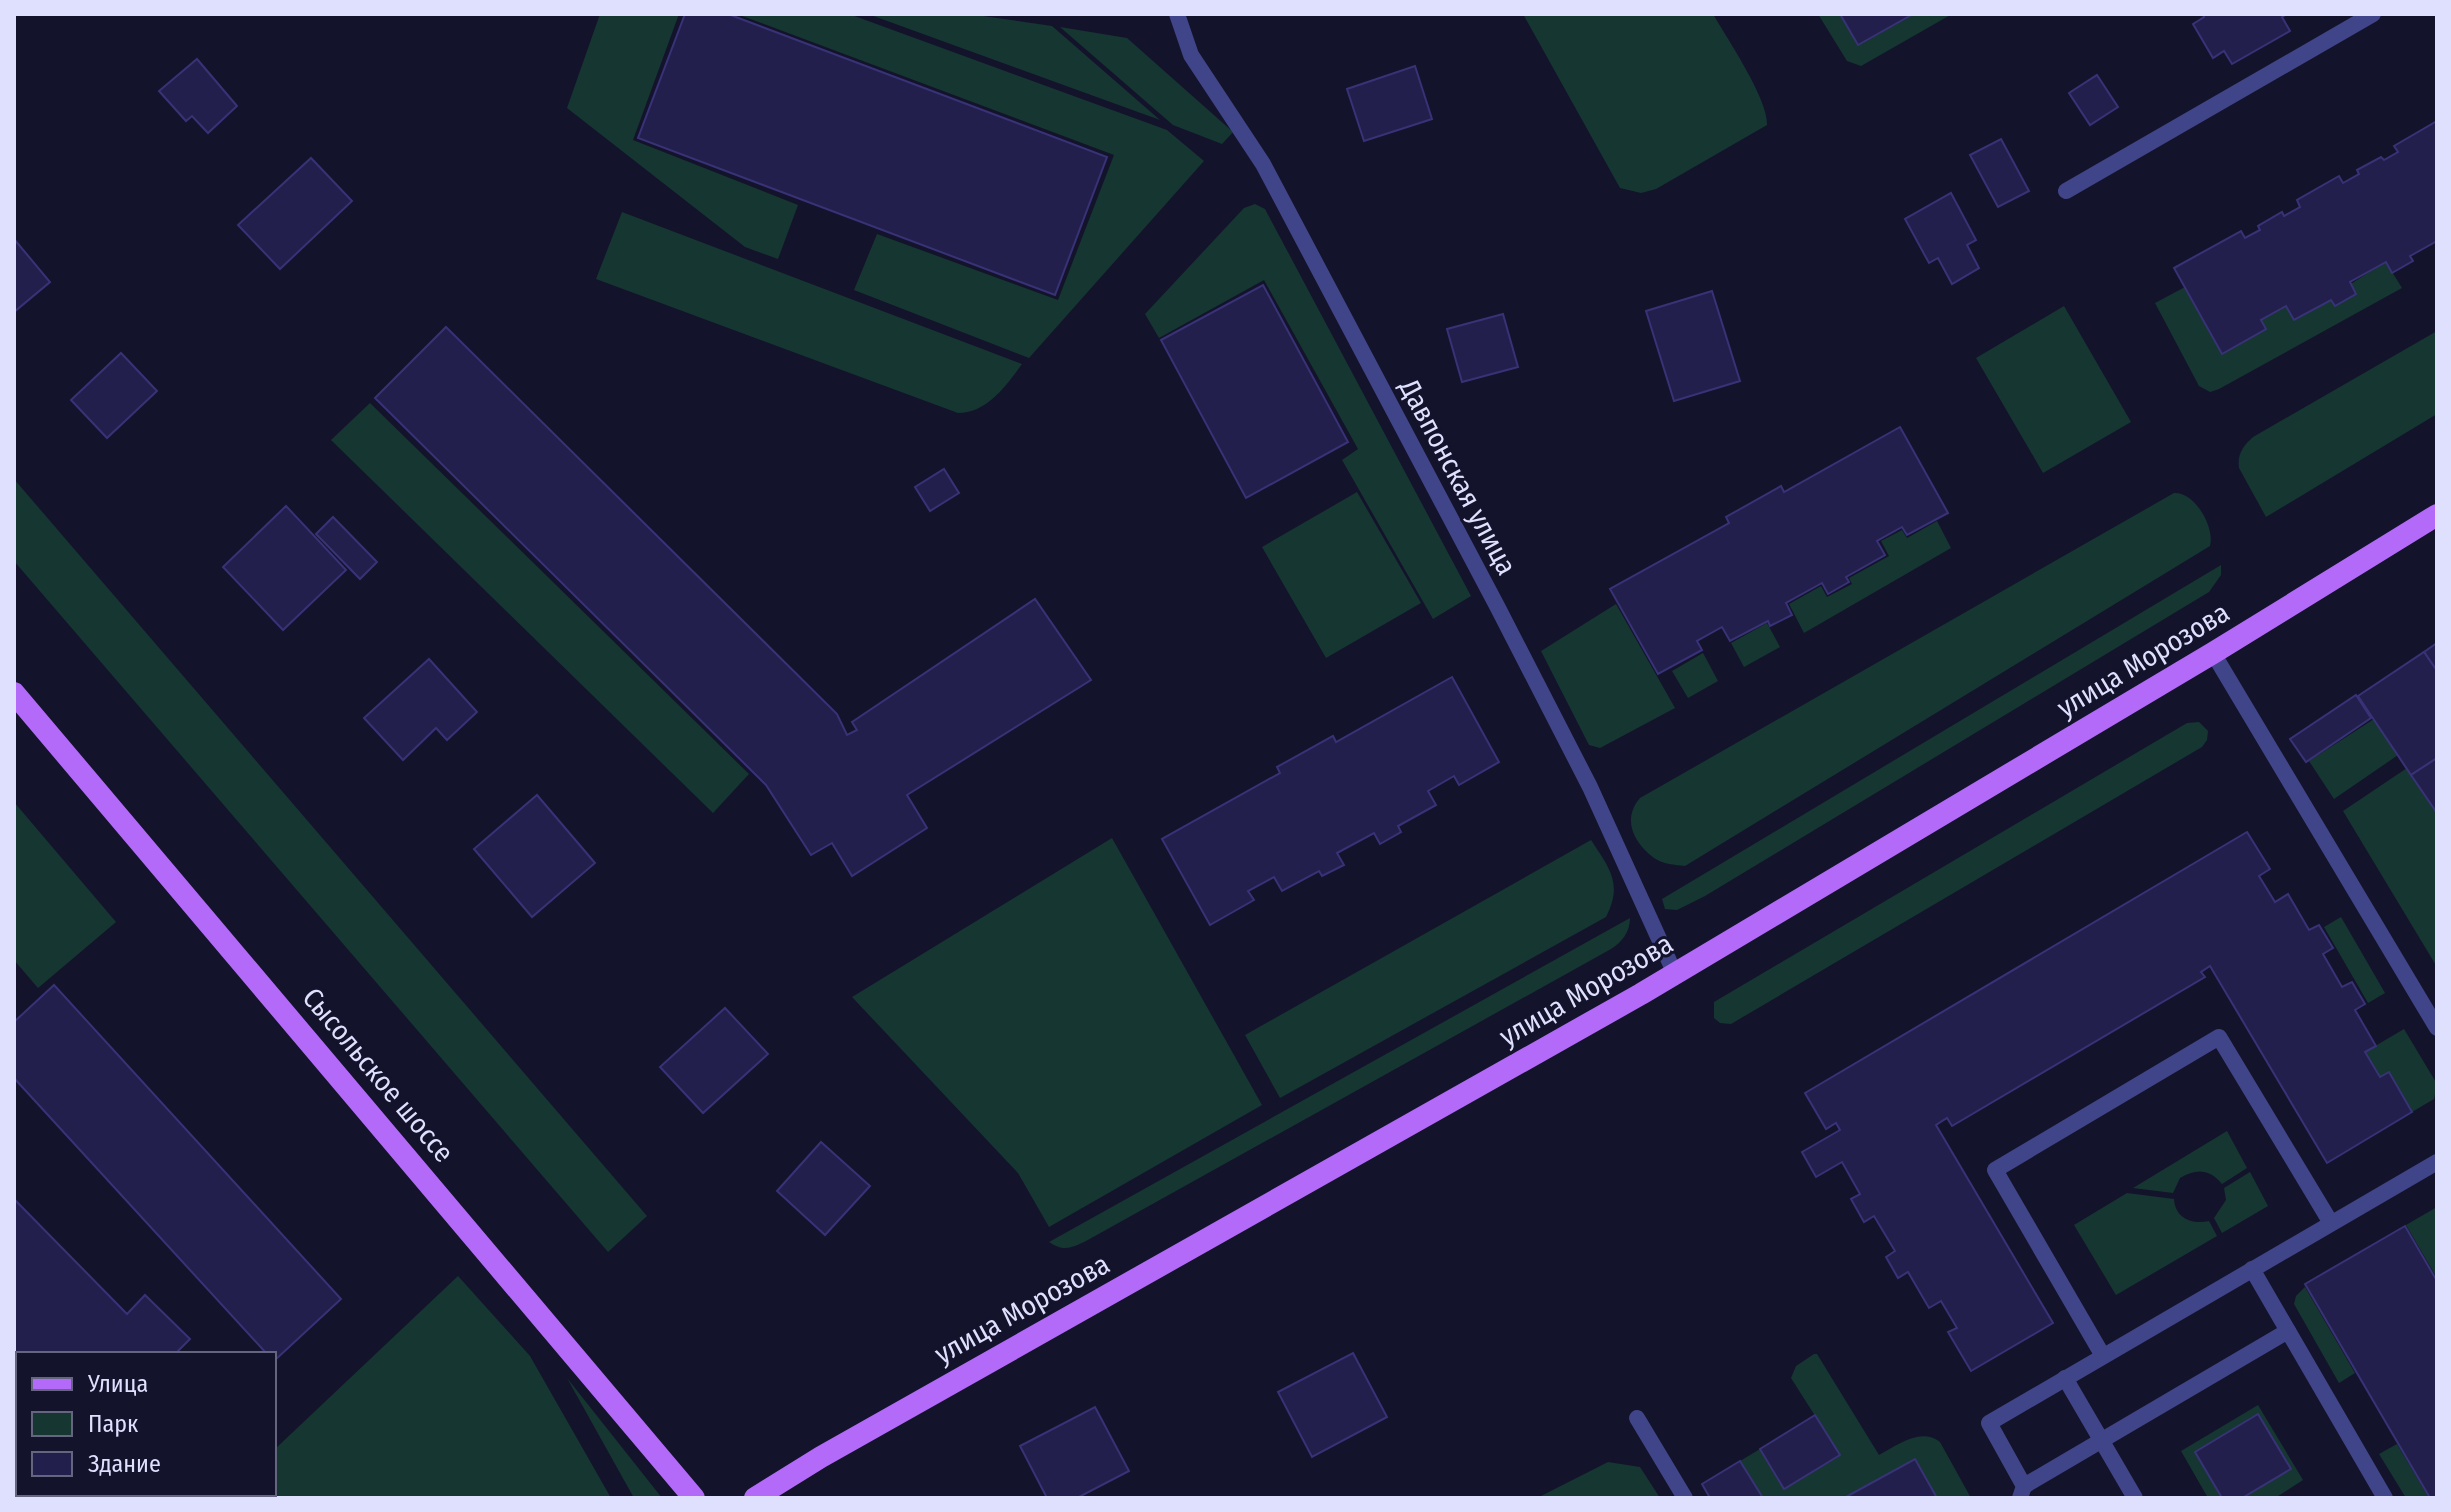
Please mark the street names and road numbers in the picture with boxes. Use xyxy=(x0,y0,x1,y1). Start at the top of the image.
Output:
street label: Давпонская улица xyxy=(1392,373,1523,580)
street label: улица Морозова xyxy=(2051,596,2235,724)
street label: улица Морозова xyxy=(1493,927,1679,1053)
street label: Сысольское шоссе xyxy=(296,981,460,1169)
street label: улица Морозова xyxy=(929,1247,1115,1371)

